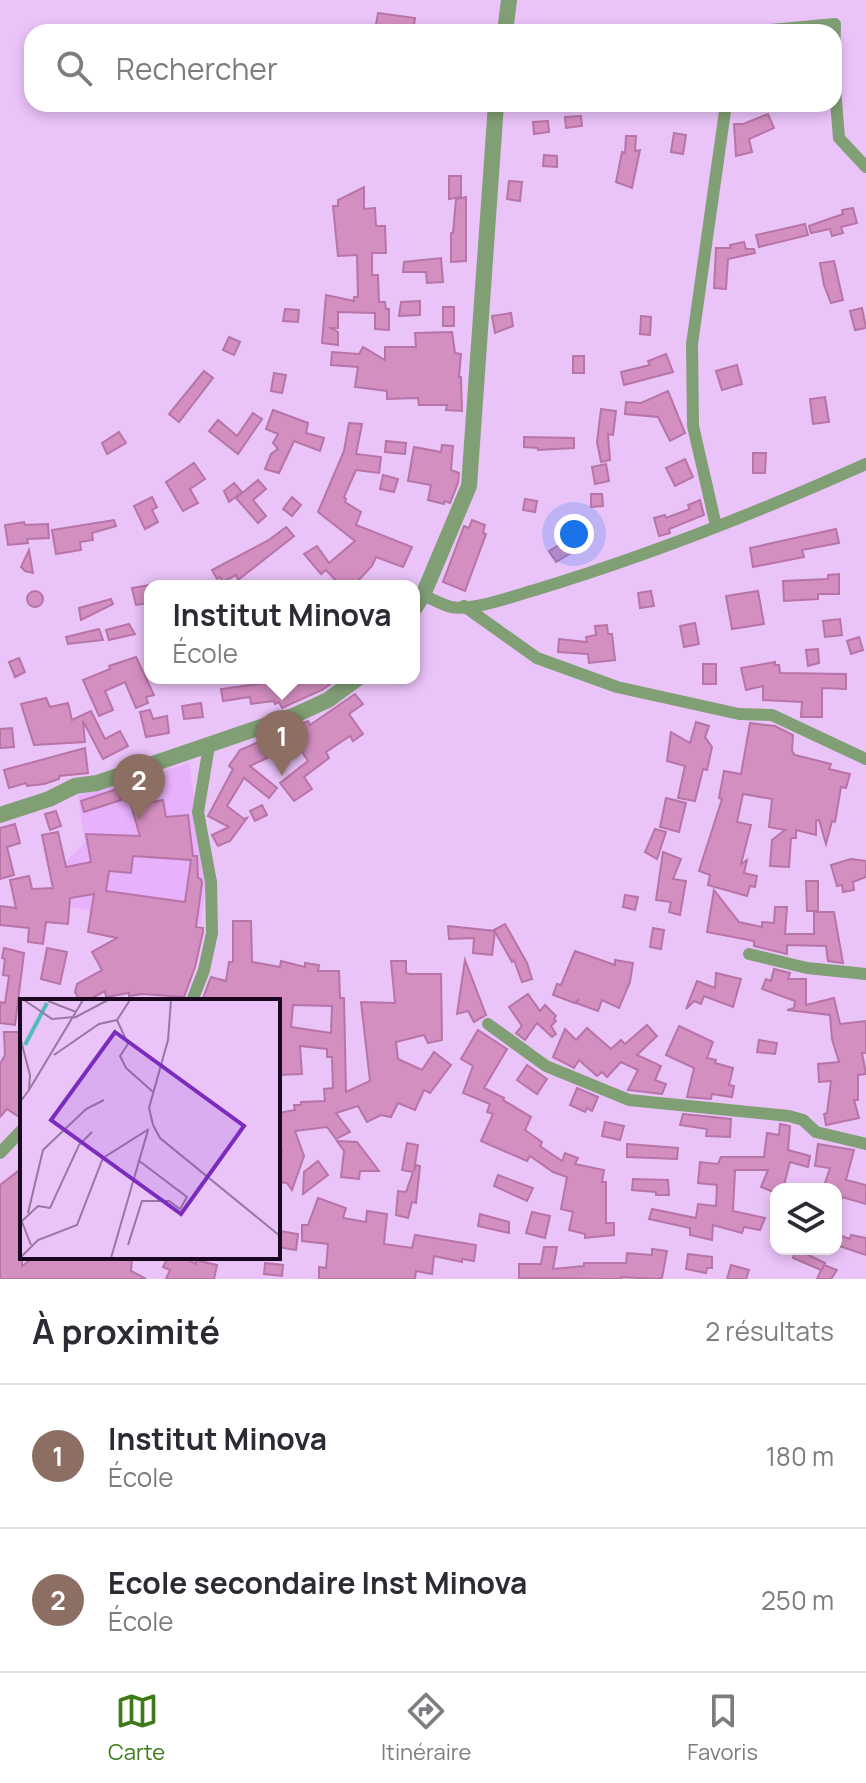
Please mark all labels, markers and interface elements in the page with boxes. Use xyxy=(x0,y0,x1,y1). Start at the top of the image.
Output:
search box xyxy=(24,24,842,112)
icon: search xyxy=(52,46,96,90)
text: Rechercher xyxy=(116,48,278,89)
your location xyxy=(554,514,594,554)
popup xyxy=(144,580,420,684)
text: Institut Minova xyxy=(172,594,392,635)
text: École xyxy=(172,635,238,671)
pin: 1 xyxy=(256,710,308,776)
pin: 2 xyxy=(113,754,165,820)
inset map xyxy=(20,999,280,1259)
map controls xyxy=(770,1183,842,1255)
button: layers xyxy=(770,1183,842,1255)
text: À proximité xyxy=(32,1308,220,1354)
text: 2 résultats xyxy=(705,1313,834,1349)
text: Institut Minova xyxy=(108,1418,327,1459)
text: 1 xyxy=(52,1438,64,1474)
text: 180 m xyxy=(766,1438,834,1474)
text: École xyxy=(108,1459,173,1495)
text: Ecole secondaire Inst Minova xyxy=(108,1562,527,1603)
text: 2 xyxy=(50,1582,66,1618)
text: 250 m xyxy=(761,1582,834,1618)
text: École xyxy=(108,1603,173,1639)
tab: Carte xyxy=(108,1689,165,1767)
tab: Itinéraire xyxy=(381,1689,471,1767)
tab: Favoris xyxy=(687,1689,758,1767)

